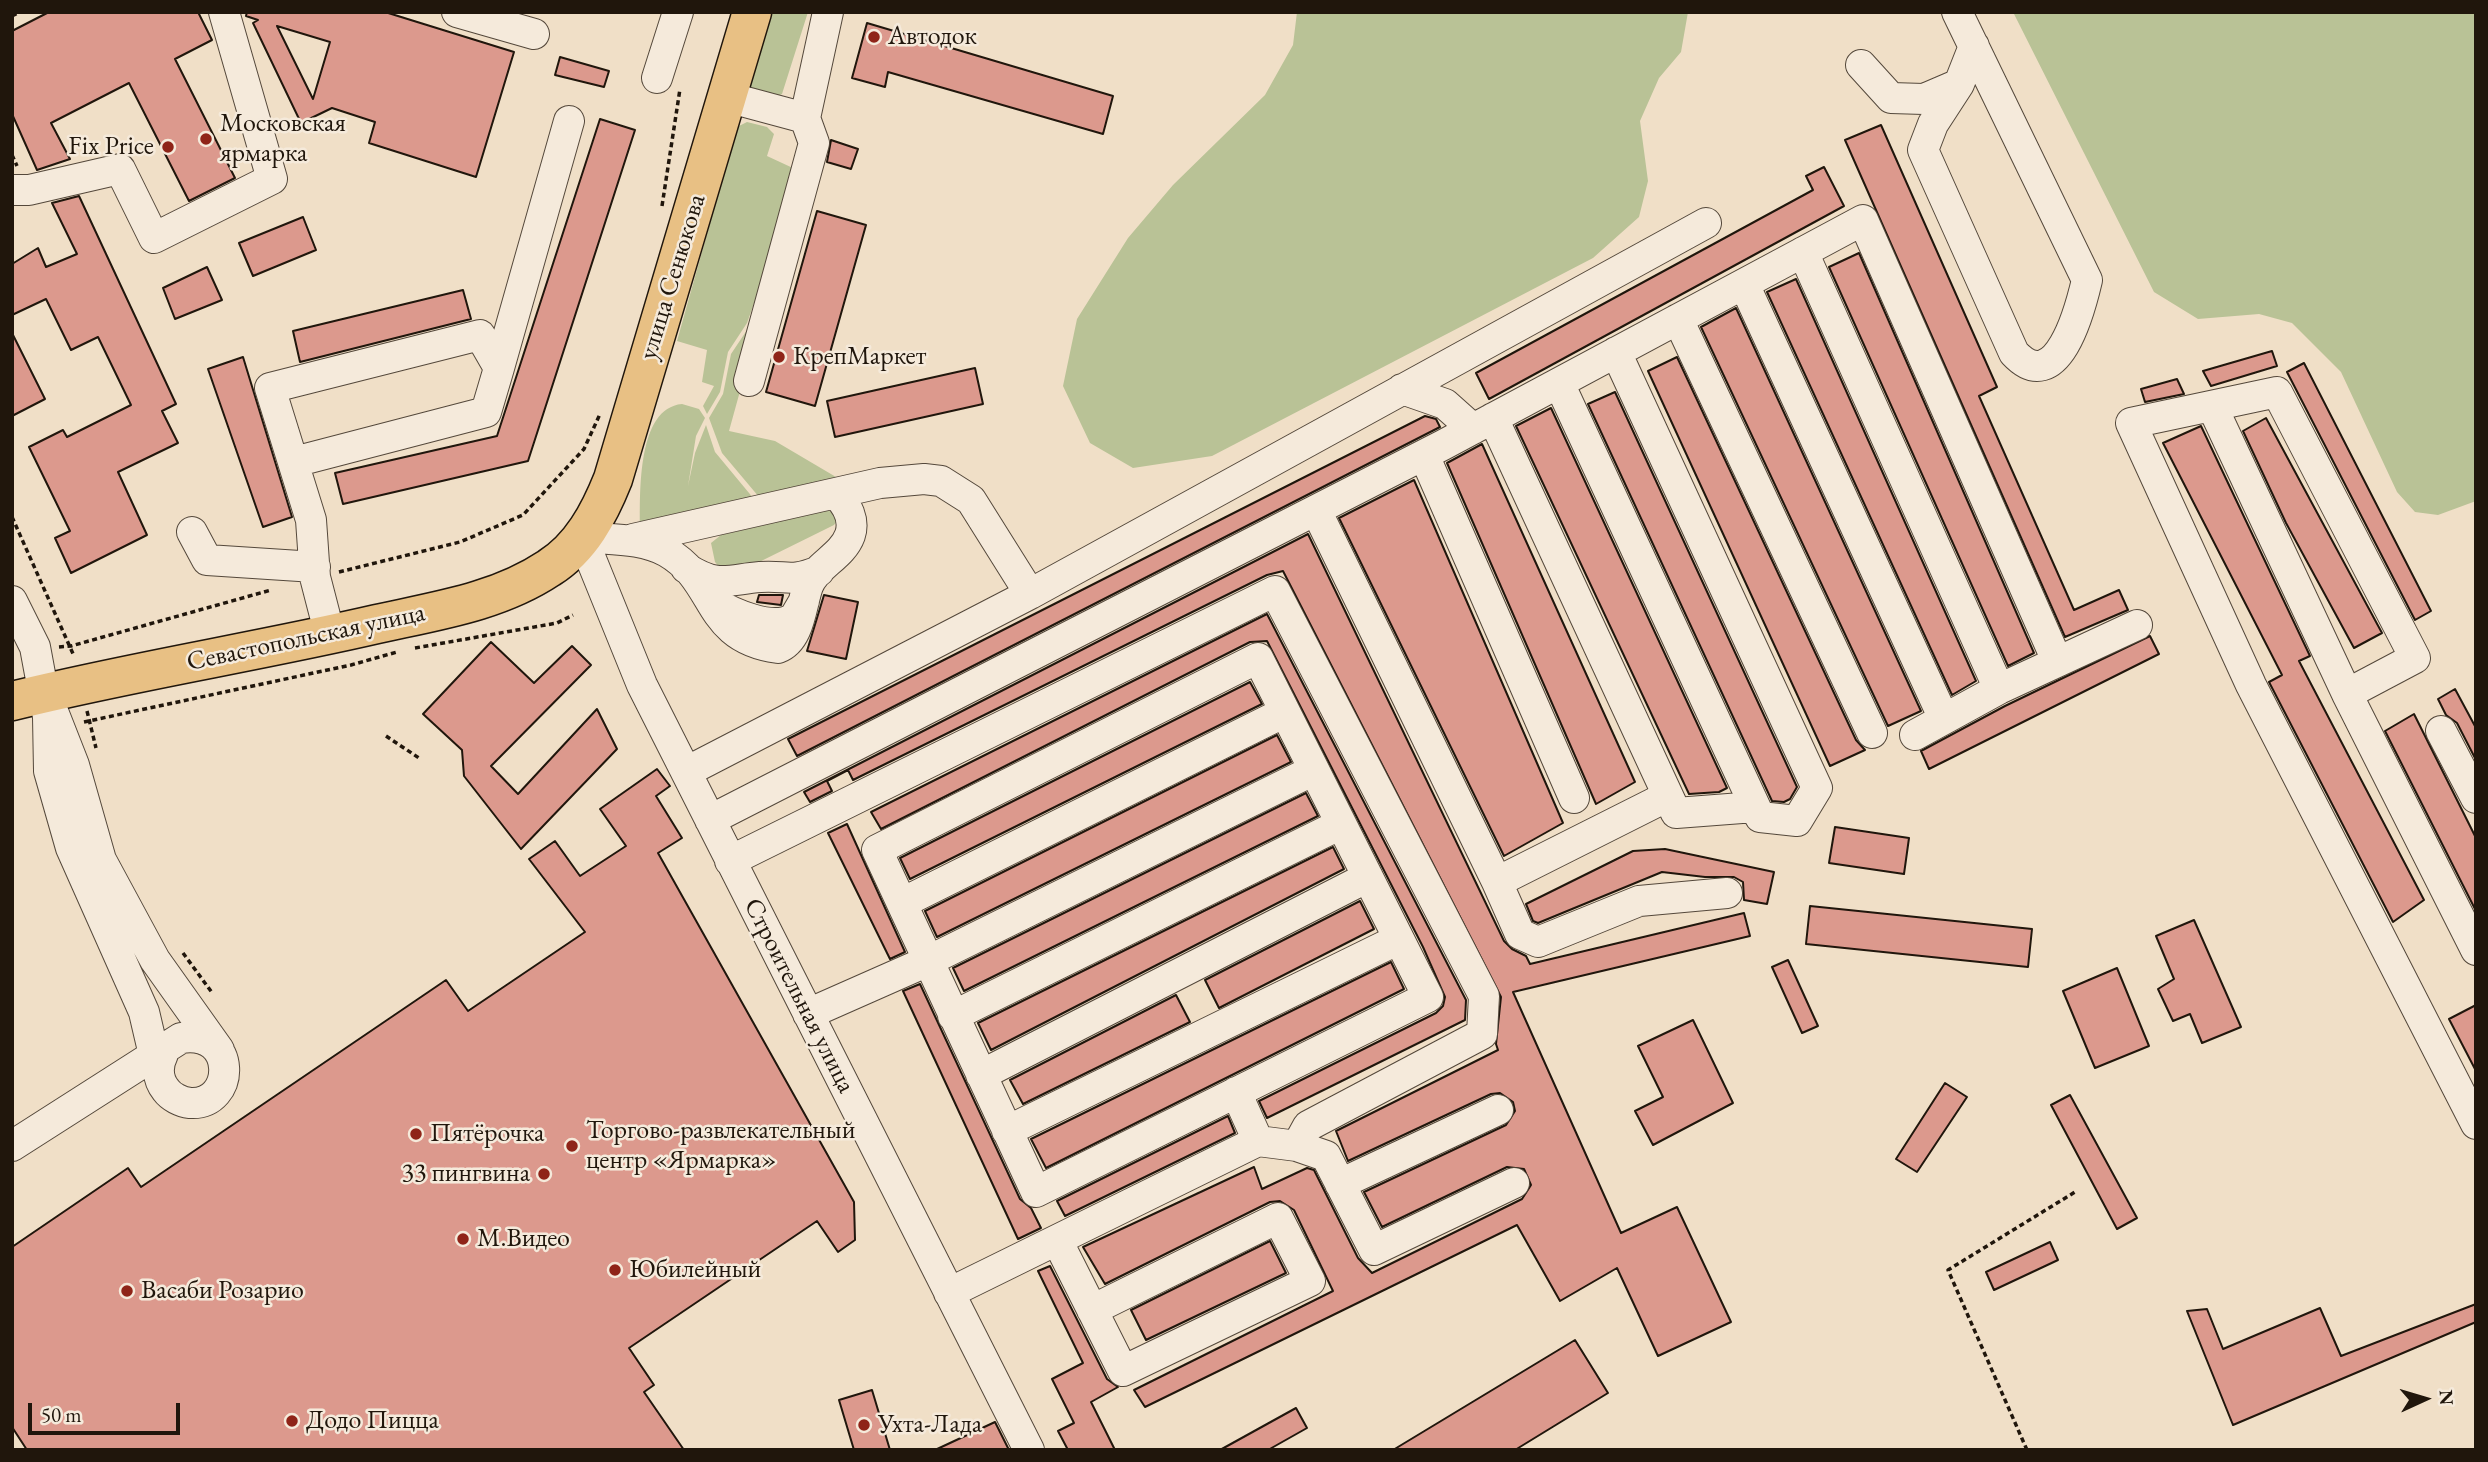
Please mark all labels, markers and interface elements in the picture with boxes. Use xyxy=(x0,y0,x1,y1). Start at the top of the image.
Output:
place label: Автодок xyxy=(888,21,977,53)
marker: Автодок xyxy=(866,29,882,45)
place label: Московская ярмарка xyxy=(220,108,346,170)
place label: Fix Price xyxy=(68,131,154,163)
marker: Московская ярмарка xyxy=(198,131,214,147)
marker: Fix Price xyxy=(160,139,176,155)
street label: улица Сенюкова xyxy=(633,191,713,363)
place label: КрепМаркет xyxy=(793,341,926,373)
marker: КрепМаркет xyxy=(771,349,787,365)
street label: Севастопольская улица xyxy=(184,598,428,678)
street label: Строительная улица xyxy=(737,894,861,1098)
place label: Торгово-развлекательный центр «Ярмарка» xyxy=(586,1115,855,1176)
place label: Пятёрочка xyxy=(430,1118,544,1150)
marker: Пятёрочка xyxy=(408,1126,424,1142)
marker: Торгово-развлекательный центр «Ярмарка» xyxy=(564,1138,580,1154)
place label: 33 пингвина xyxy=(402,1158,530,1190)
marker: 33 пингвина xyxy=(536,1166,552,1182)
place label: М.Видео xyxy=(477,1223,570,1255)
marker: М.Видео xyxy=(455,1231,471,1247)
place label: Юбилейный xyxy=(629,1254,761,1286)
marker: Юбилейный xyxy=(607,1262,623,1278)
place label: Васаби Розарио xyxy=(141,1275,304,1307)
marker: Васаби Розарио xyxy=(119,1283,135,1299)
north arrow xyxy=(2390,1364,2460,1434)
scale bar xyxy=(32,1388,184,1432)
text: N xyxy=(2433,1389,2459,1406)
text: 50 m xyxy=(41,1401,82,1428)
place label: Додо Пицца xyxy=(306,1405,439,1437)
place label: Ухта-Лада xyxy=(878,1409,982,1441)
marker: Додо Пицца xyxy=(284,1413,300,1429)
marker: Ухта-Лада xyxy=(856,1417,872,1433)

